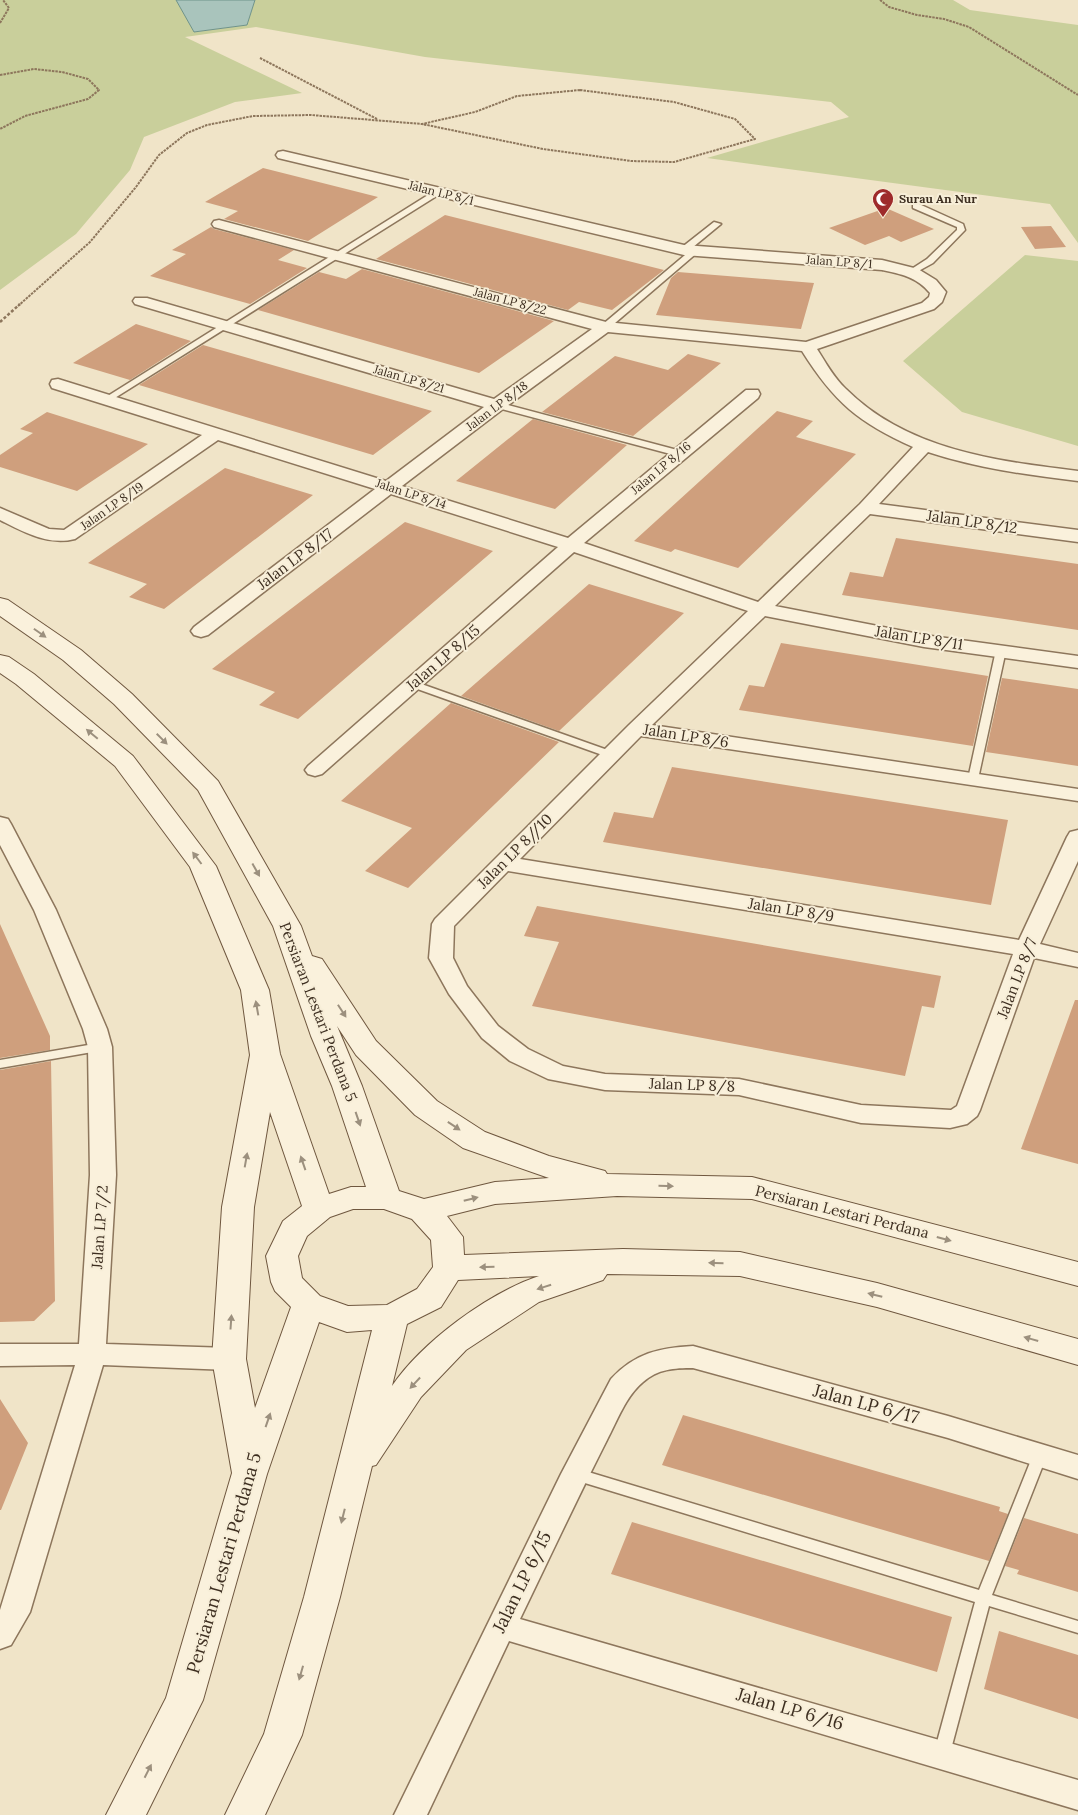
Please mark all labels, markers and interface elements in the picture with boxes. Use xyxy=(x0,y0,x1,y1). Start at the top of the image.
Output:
street label: Jalan LP 8/1 xyxy=(406,177,475,209)
mosque icon: Surau An Nur xyxy=(871,187,895,218)
place label: Surau An Nur xyxy=(899,191,977,206)
street label: Jalan LP 8/1 xyxy=(804,252,873,272)
street label: Jalan LP 8/22 xyxy=(471,283,548,318)
street label: Jalan LP 8/21 xyxy=(371,361,446,397)
street label: Jalan LP 8/18 xyxy=(462,377,531,435)
street label: Jalan LP 8/16 xyxy=(627,438,694,498)
street label: Jalan LP 8/14 xyxy=(373,475,449,513)
street label: Jalan LP 8/19 xyxy=(76,478,147,534)
street label: Jalan LP 8/12 xyxy=(924,506,1019,538)
street label: Jalan LP 8/17 xyxy=(252,524,337,595)
street label: Jalan LP 8/15 xyxy=(401,620,484,696)
street label: Jalan LP 8/11 xyxy=(873,621,964,655)
one-way arrow xyxy=(33,628,47,638)
street label: Jalan LP 8/6 xyxy=(641,719,730,753)
one-way arrow xyxy=(86,729,99,740)
one-way arrow xyxy=(156,733,168,745)
street label: Jalan LP 8//10 xyxy=(472,809,557,894)
one-way arrow xyxy=(192,851,202,865)
one-way arrow xyxy=(252,863,260,878)
street label: Jalan LP 8/9 xyxy=(746,893,835,927)
street label: Persiaran Lestari Perdana 5 xyxy=(275,919,362,1104)
street label: Jalan LP 8/7 xyxy=(992,935,1042,1022)
one-way arrow xyxy=(253,999,261,1015)
one-way arrow xyxy=(337,1004,347,1017)
street label: Jalan LP 8/8 xyxy=(647,1073,736,1097)
one-way arrow xyxy=(354,1112,362,1127)
one-way arrow xyxy=(447,1121,461,1131)
one-way arrow xyxy=(243,1152,251,1168)
one-way arrow xyxy=(299,1155,307,1170)
street label: Persiaran Lestari Perdana xyxy=(753,1181,931,1242)
one-way arrow xyxy=(658,1182,674,1190)
street label: Jalan LP 7/2 xyxy=(87,1184,113,1271)
one-way arrow xyxy=(463,1195,478,1203)
one-way arrow xyxy=(937,1235,952,1243)
one-way arrow xyxy=(707,1259,723,1267)
one-way arrow xyxy=(479,1263,495,1271)
one-way arrow xyxy=(536,1283,551,1291)
one-way arrow xyxy=(867,1291,882,1299)
one-way arrow xyxy=(228,1314,236,1330)
one-way arrow xyxy=(1024,1334,1039,1342)
one-way arrow xyxy=(409,1376,421,1388)
street label: Jalan LP 6/17 xyxy=(810,1378,922,1429)
one-way arrow xyxy=(264,1412,272,1427)
street label: Persiaran Lestari Perdana 5 xyxy=(181,1450,266,1676)
one-way arrow xyxy=(339,1508,347,1523)
street label: Jalan LP 6/15 xyxy=(487,1527,556,1637)
one-way arrow xyxy=(297,1665,305,1680)
street label: Jalan LP 6/16 xyxy=(733,1682,847,1735)
one-way arrow xyxy=(144,1764,152,1779)

